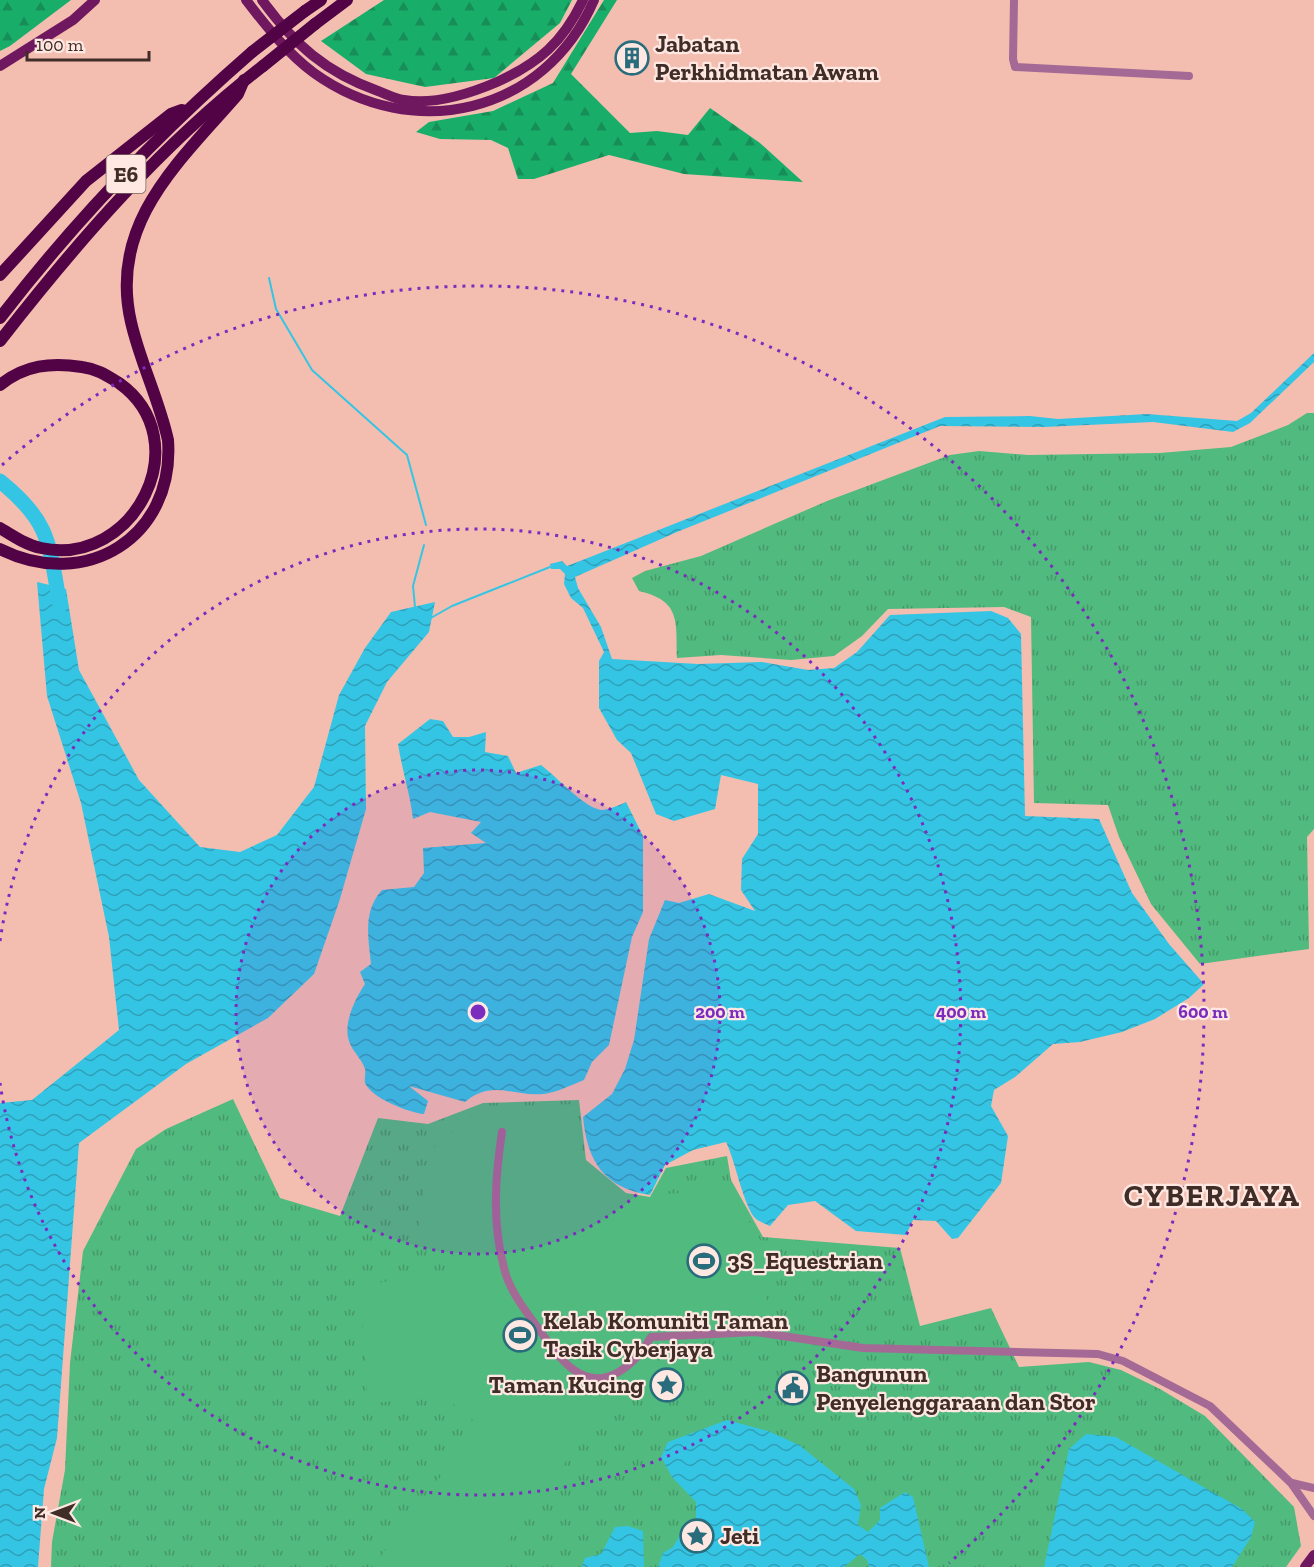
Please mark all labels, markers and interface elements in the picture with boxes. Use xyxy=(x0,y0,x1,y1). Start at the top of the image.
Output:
scale bar xyxy=(27,24,148,62)
place label: Jabatan Perkhidmatan Awam xyxy=(655,29,879,86)
text: 100 m xyxy=(36,34,84,56)
building icon: Jabatan Perkhidmatan Awam xyxy=(614,40,650,76)
road number: E6 xyxy=(106,155,146,193)
text: 200 m xyxy=(695,1001,745,1023)
text: 400 m xyxy=(936,1001,986,1023)
text: 600 m xyxy=(1178,1001,1228,1023)
centre of rings xyxy=(468,1002,488,1022)
district label: CYBERJAYA xyxy=(1124,1178,1300,1214)
sports icon: 3S_Equestrian xyxy=(686,1243,722,1279)
place label: 3S_Equestrian xyxy=(727,1246,883,1275)
place label: Kelab Komuniti Taman Tasik Cyberjaya xyxy=(543,1306,788,1363)
sports icon: Kelab Komuniti Taman Tasik Cyberjaya xyxy=(502,1317,538,1353)
place label: Bangunun Penyelenggaraan dan Stor xyxy=(816,1359,1096,1416)
place icon: Taman Kucing xyxy=(649,1367,685,1403)
place label: Taman Kucing xyxy=(488,1370,644,1399)
public building icon: Bangunun Penyelenggaraan dan Stor xyxy=(775,1370,811,1406)
north arrow xyxy=(24,1483,84,1543)
text: N xyxy=(30,1507,49,1519)
place icon: Jeti xyxy=(679,1518,715,1554)
place label: Jeti xyxy=(720,1521,759,1550)

